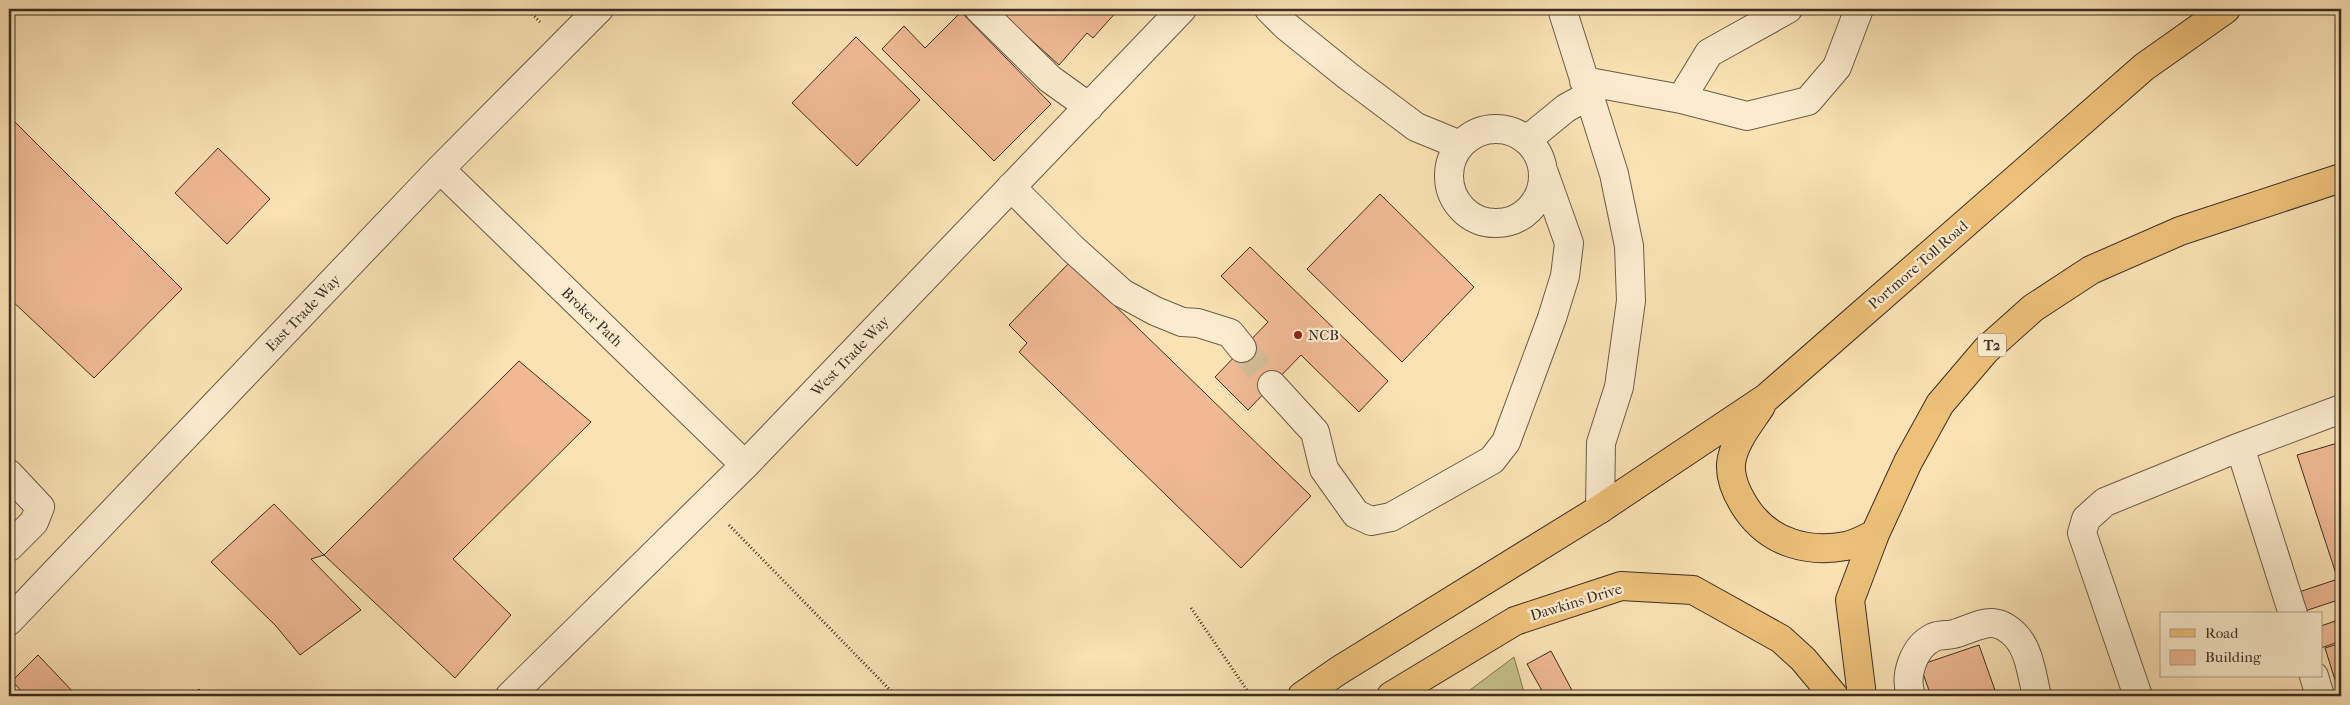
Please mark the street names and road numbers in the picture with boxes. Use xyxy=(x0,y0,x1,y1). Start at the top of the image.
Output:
street label: Portmore Toll Road xyxy=(1865,216,1972,313)
street label: East Trade Way xyxy=(262,270,345,355)
street label: Broker Path xyxy=(558,284,627,351)
street label: West Trade Way xyxy=(806,311,894,401)
road number: T2 xyxy=(1978,334,2006,356)
street label: Dawkins Drive xyxy=(1528,579,1625,625)

